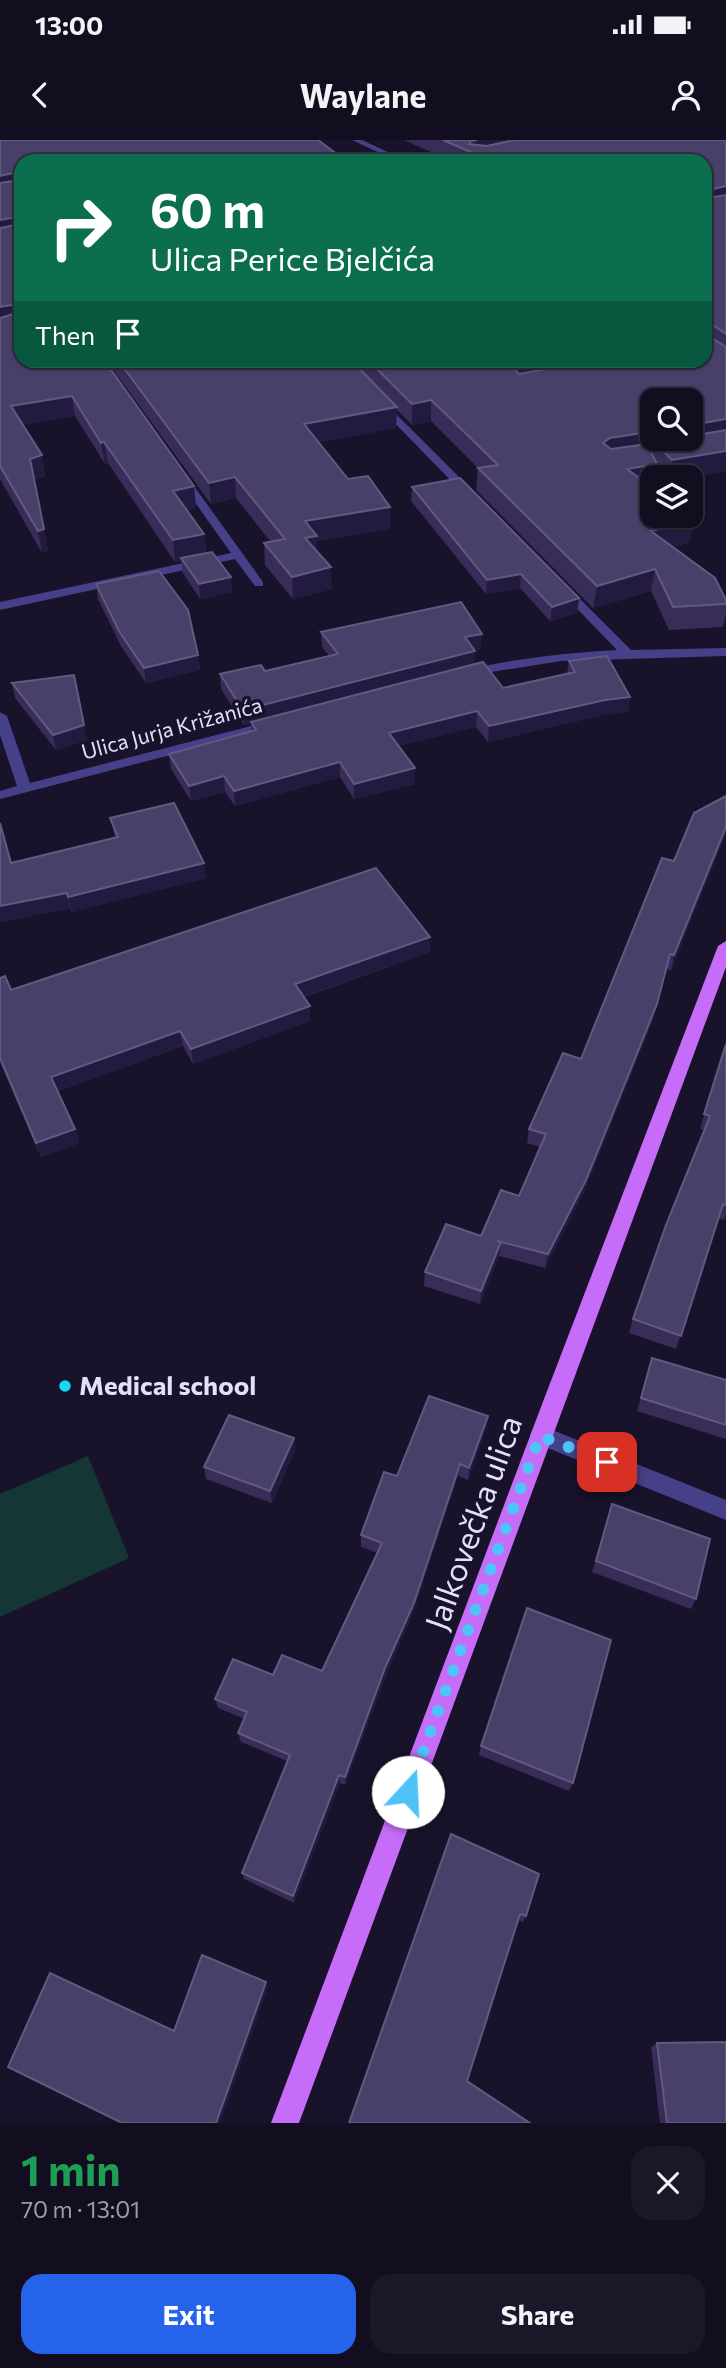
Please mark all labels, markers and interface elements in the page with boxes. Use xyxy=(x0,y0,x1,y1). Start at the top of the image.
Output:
text: 13:00 xyxy=(35,9,103,40)
text: Waylane xyxy=(300,75,426,115)
icon: back xyxy=(21,76,59,114)
icon: person xyxy=(667,76,705,114)
text: 60 m xyxy=(150,178,265,238)
icon: right xyxy=(35,182,126,273)
text: Ulica Perice Bjelčića xyxy=(150,238,435,278)
icon: arrive xyxy=(109,315,147,353)
text: Then xyxy=(35,319,95,350)
map controls xyxy=(640,388,703,528)
button: search xyxy=(640,388,703,451)
button: layers xyxy=(640,465,703,528)
street label: Ulica Jurja Križanića xyxy=(78,691,265,764)
place label: Medical school xyxy=(79,1369,256,1400)
marker: Medical school xyxy=(57,1378,73,1394)
street label: Jalkovečka ulica xyxy=(415,1410,529,1635)
pin xyxy=(577,1432,637,1492)
icon: arrive xyxy=(588,1443,626,1481)
position arrow xyxy=(371,1755,445,1829)
text: 1 min xyxy=(21,2143,121,2195)
button: close xyxy=(631,2146,705,2220)
text: 70 m · 13:01 xyxy=(21,2195,140,2223)
button: Exit xyxy=(21,2274,356,2354)
button: Share xyxy=(370,2274,705,2354)

